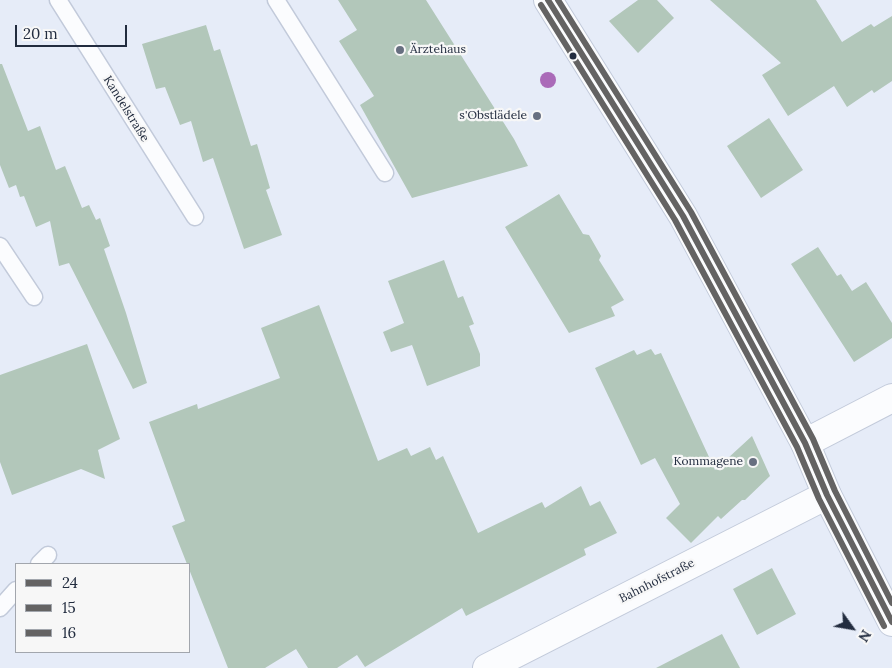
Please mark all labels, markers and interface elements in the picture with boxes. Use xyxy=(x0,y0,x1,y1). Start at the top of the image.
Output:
scale bar xyxy=(18,15,130,47)
text: 20 m xyxy=(23,24,58,43)
place label: Ärztehaus xyxy=(410,43,466,57)
marker: Ärztehaus xyxy=(394,44,406,56)
unlabelled marker xyxy=(568,51,578,61)
street label: Kandelstraße xyxy=(100,73,152,145)
place label: s'Obstlädele xyxy=(459,109,527,123)
marker: s'Obstlädele xyxy=(531,110,543,122)
place label: Kommagene xyxy=(673,455,743,469)
marker: Kommagene xyxy=(747,456,759,468)
street label: Bahnhofstraße xyxy=(617,556,697,606)
legend xyxy=(15,563,190,653)
text: 24 xyxy=(62,573,78,592)
text: 15 xyxy=(62,598,76,617)
north arrow xyxy=(827,603,877,653)
text: 16 xyxy=(62,623,76,642)
text: N xyxy=(854,627,875,645)

